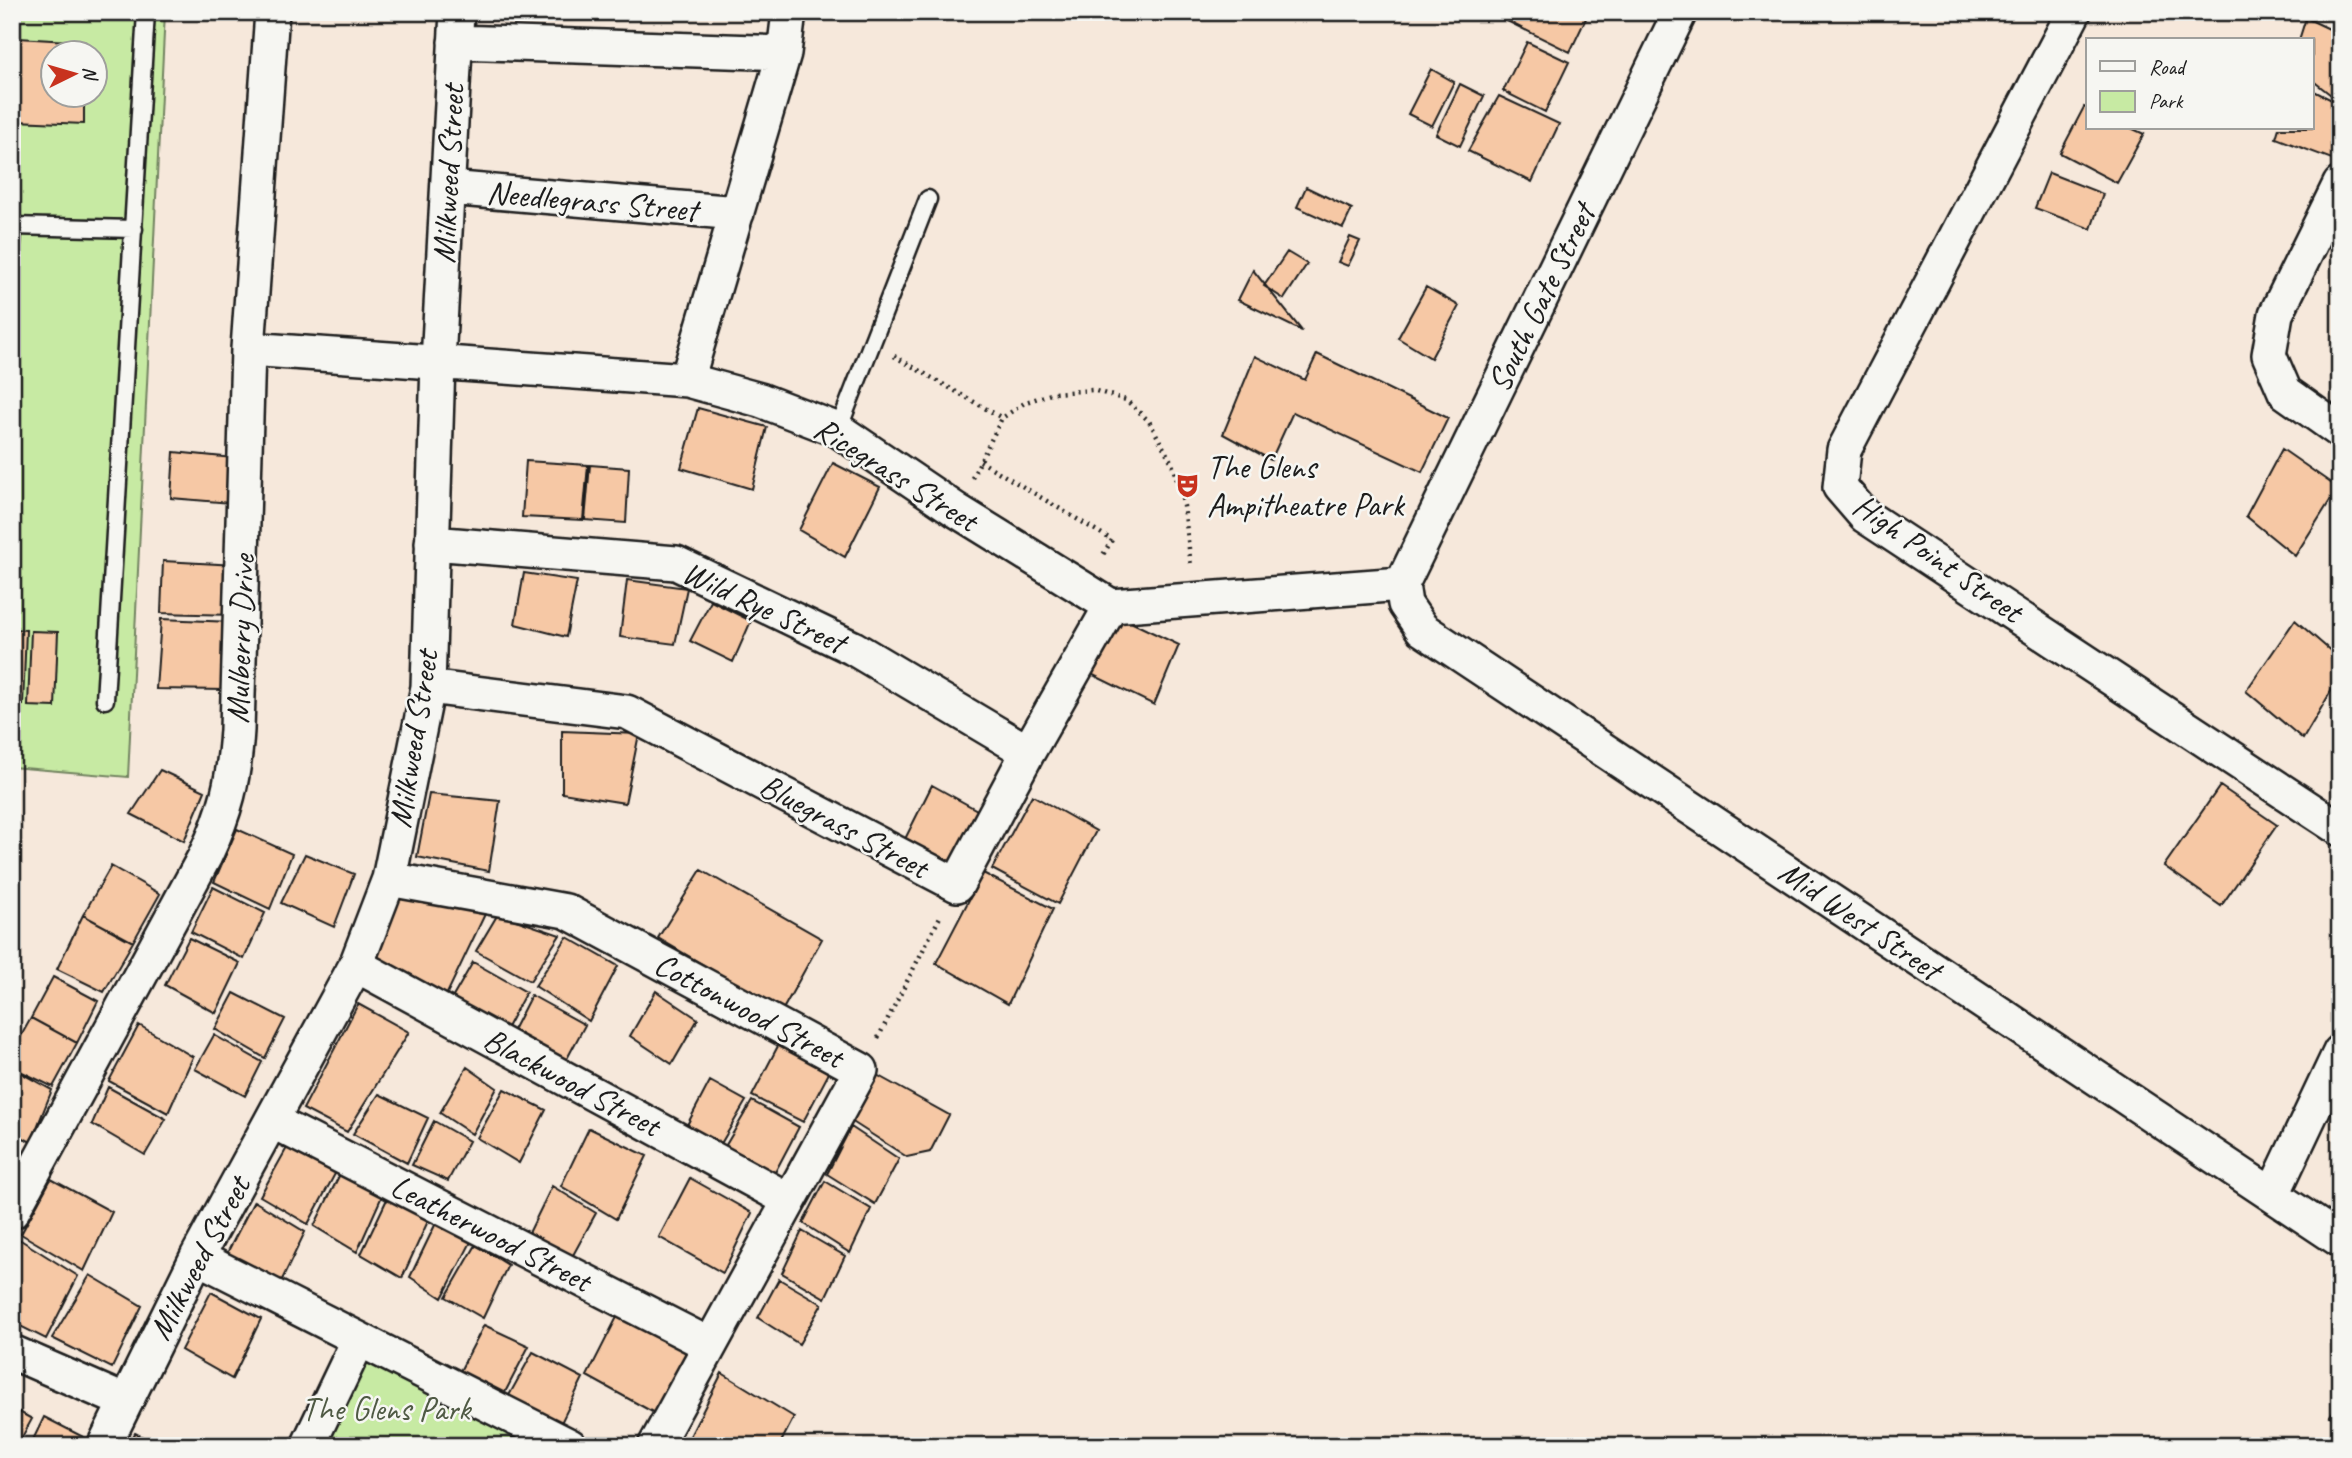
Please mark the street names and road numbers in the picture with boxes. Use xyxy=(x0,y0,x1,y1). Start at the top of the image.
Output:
street label: Milkweed Street xyxy=(422,81,474,264)
street label: Needlegrass Street xyxy=(485,171,703,231)
street label: South Gate Street xyxy=(1477,194,1606,399)
street label: Ricegrass Street xyxy=(806,407,988,542)
street label: High Point Street xyxy=(1845,484,2033,633)
street label: Wild Rye Street xyxy=(676,551,856,665)
street label: Mulberry Drive xyxy=(216,552,264,724)
street label: Milkweed Street xyxy=(378,645,448,830)
street label: Bluegrass Street xyxy=(753,764,938,889)
street label: Mid West Street xyxy=(1771,850,1952,992)
street label: Cottonwood Street xyxy=(647,943,853,1079)
street label: Blackwood Street xyxy=(477,1018,670,1147)
street label: Leatherwood Street xyxy=(384,1165,601,1303)
street label: Milkweed Street xyxy=(139,1167,261,1347)

